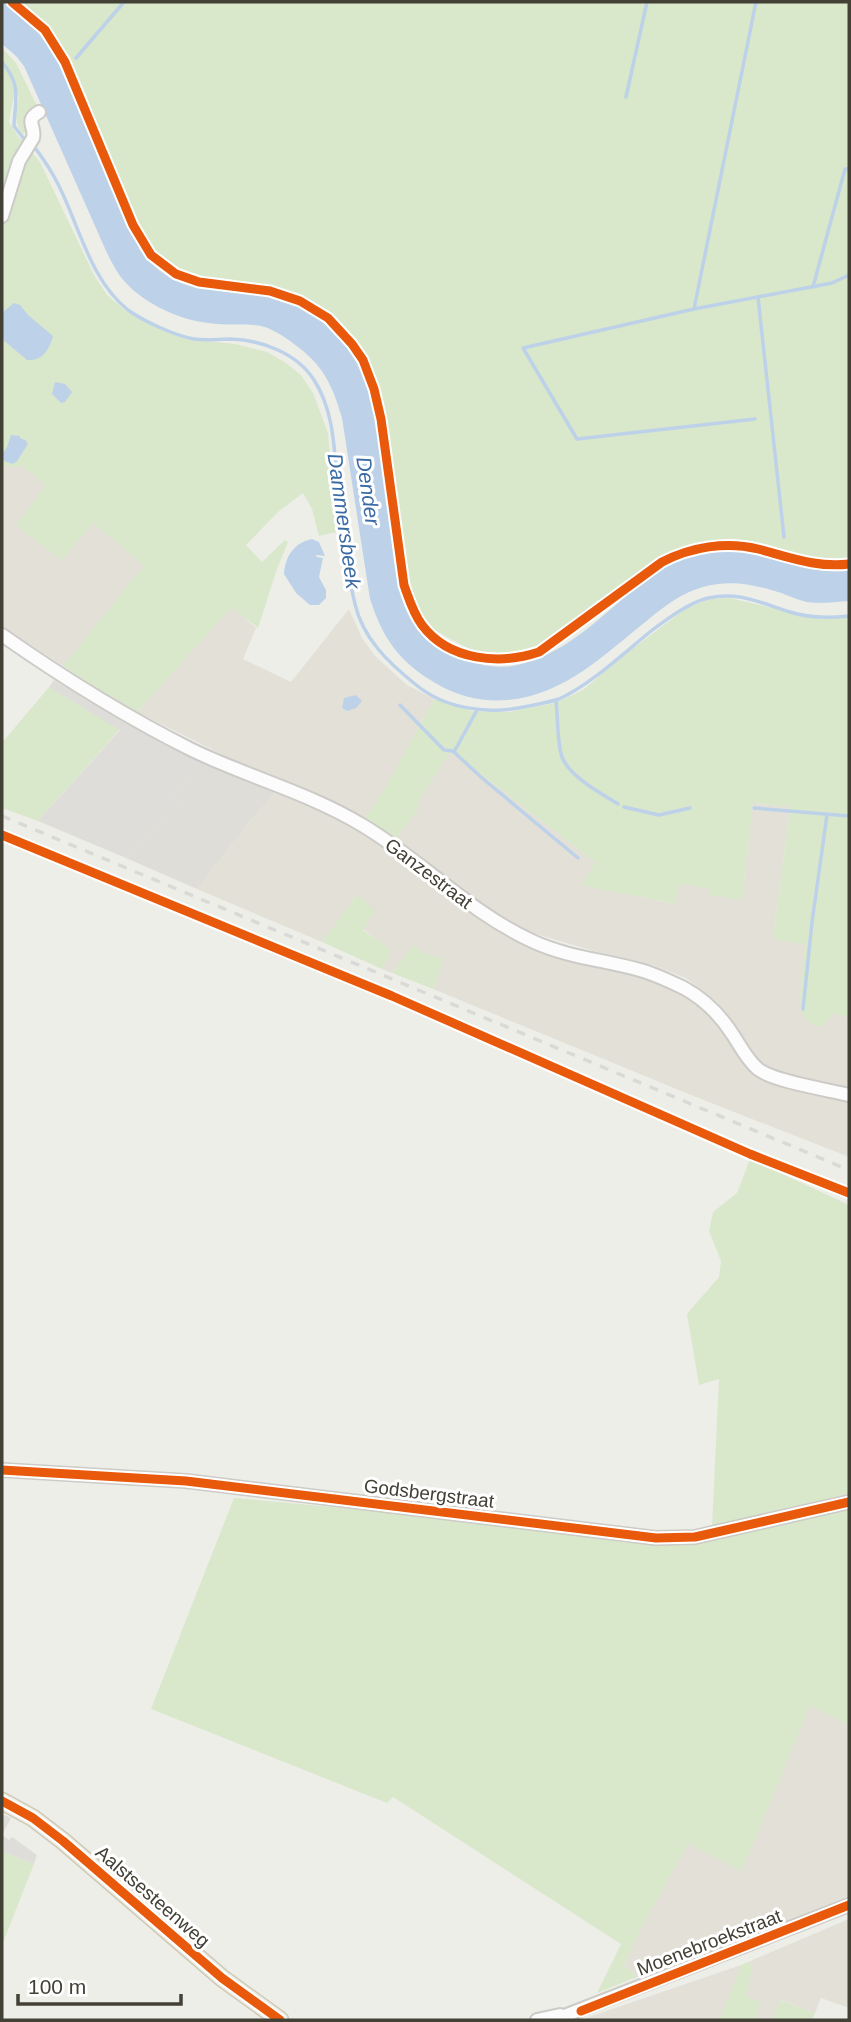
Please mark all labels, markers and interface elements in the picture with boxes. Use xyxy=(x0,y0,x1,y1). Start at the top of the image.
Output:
water label: Dammersbeek xyxy=(324,452,366,592)
water label: Dender xyxy=(352,455,385,528)
street label: Ganzestraat xyxy=(381,834,477,913)
street label: Godsbergstraat xyxy=(363,1475,496,1512)
street label: Aalstsesteenweg xyxy=(92,1841,214,1951)
street label: Moenebroekstraat xyxy=(634,1905,785,1980)
scale bar xyxy=(18,1962,180,2006)
text: 100 m xyxy=(28,1975,86,1998)

